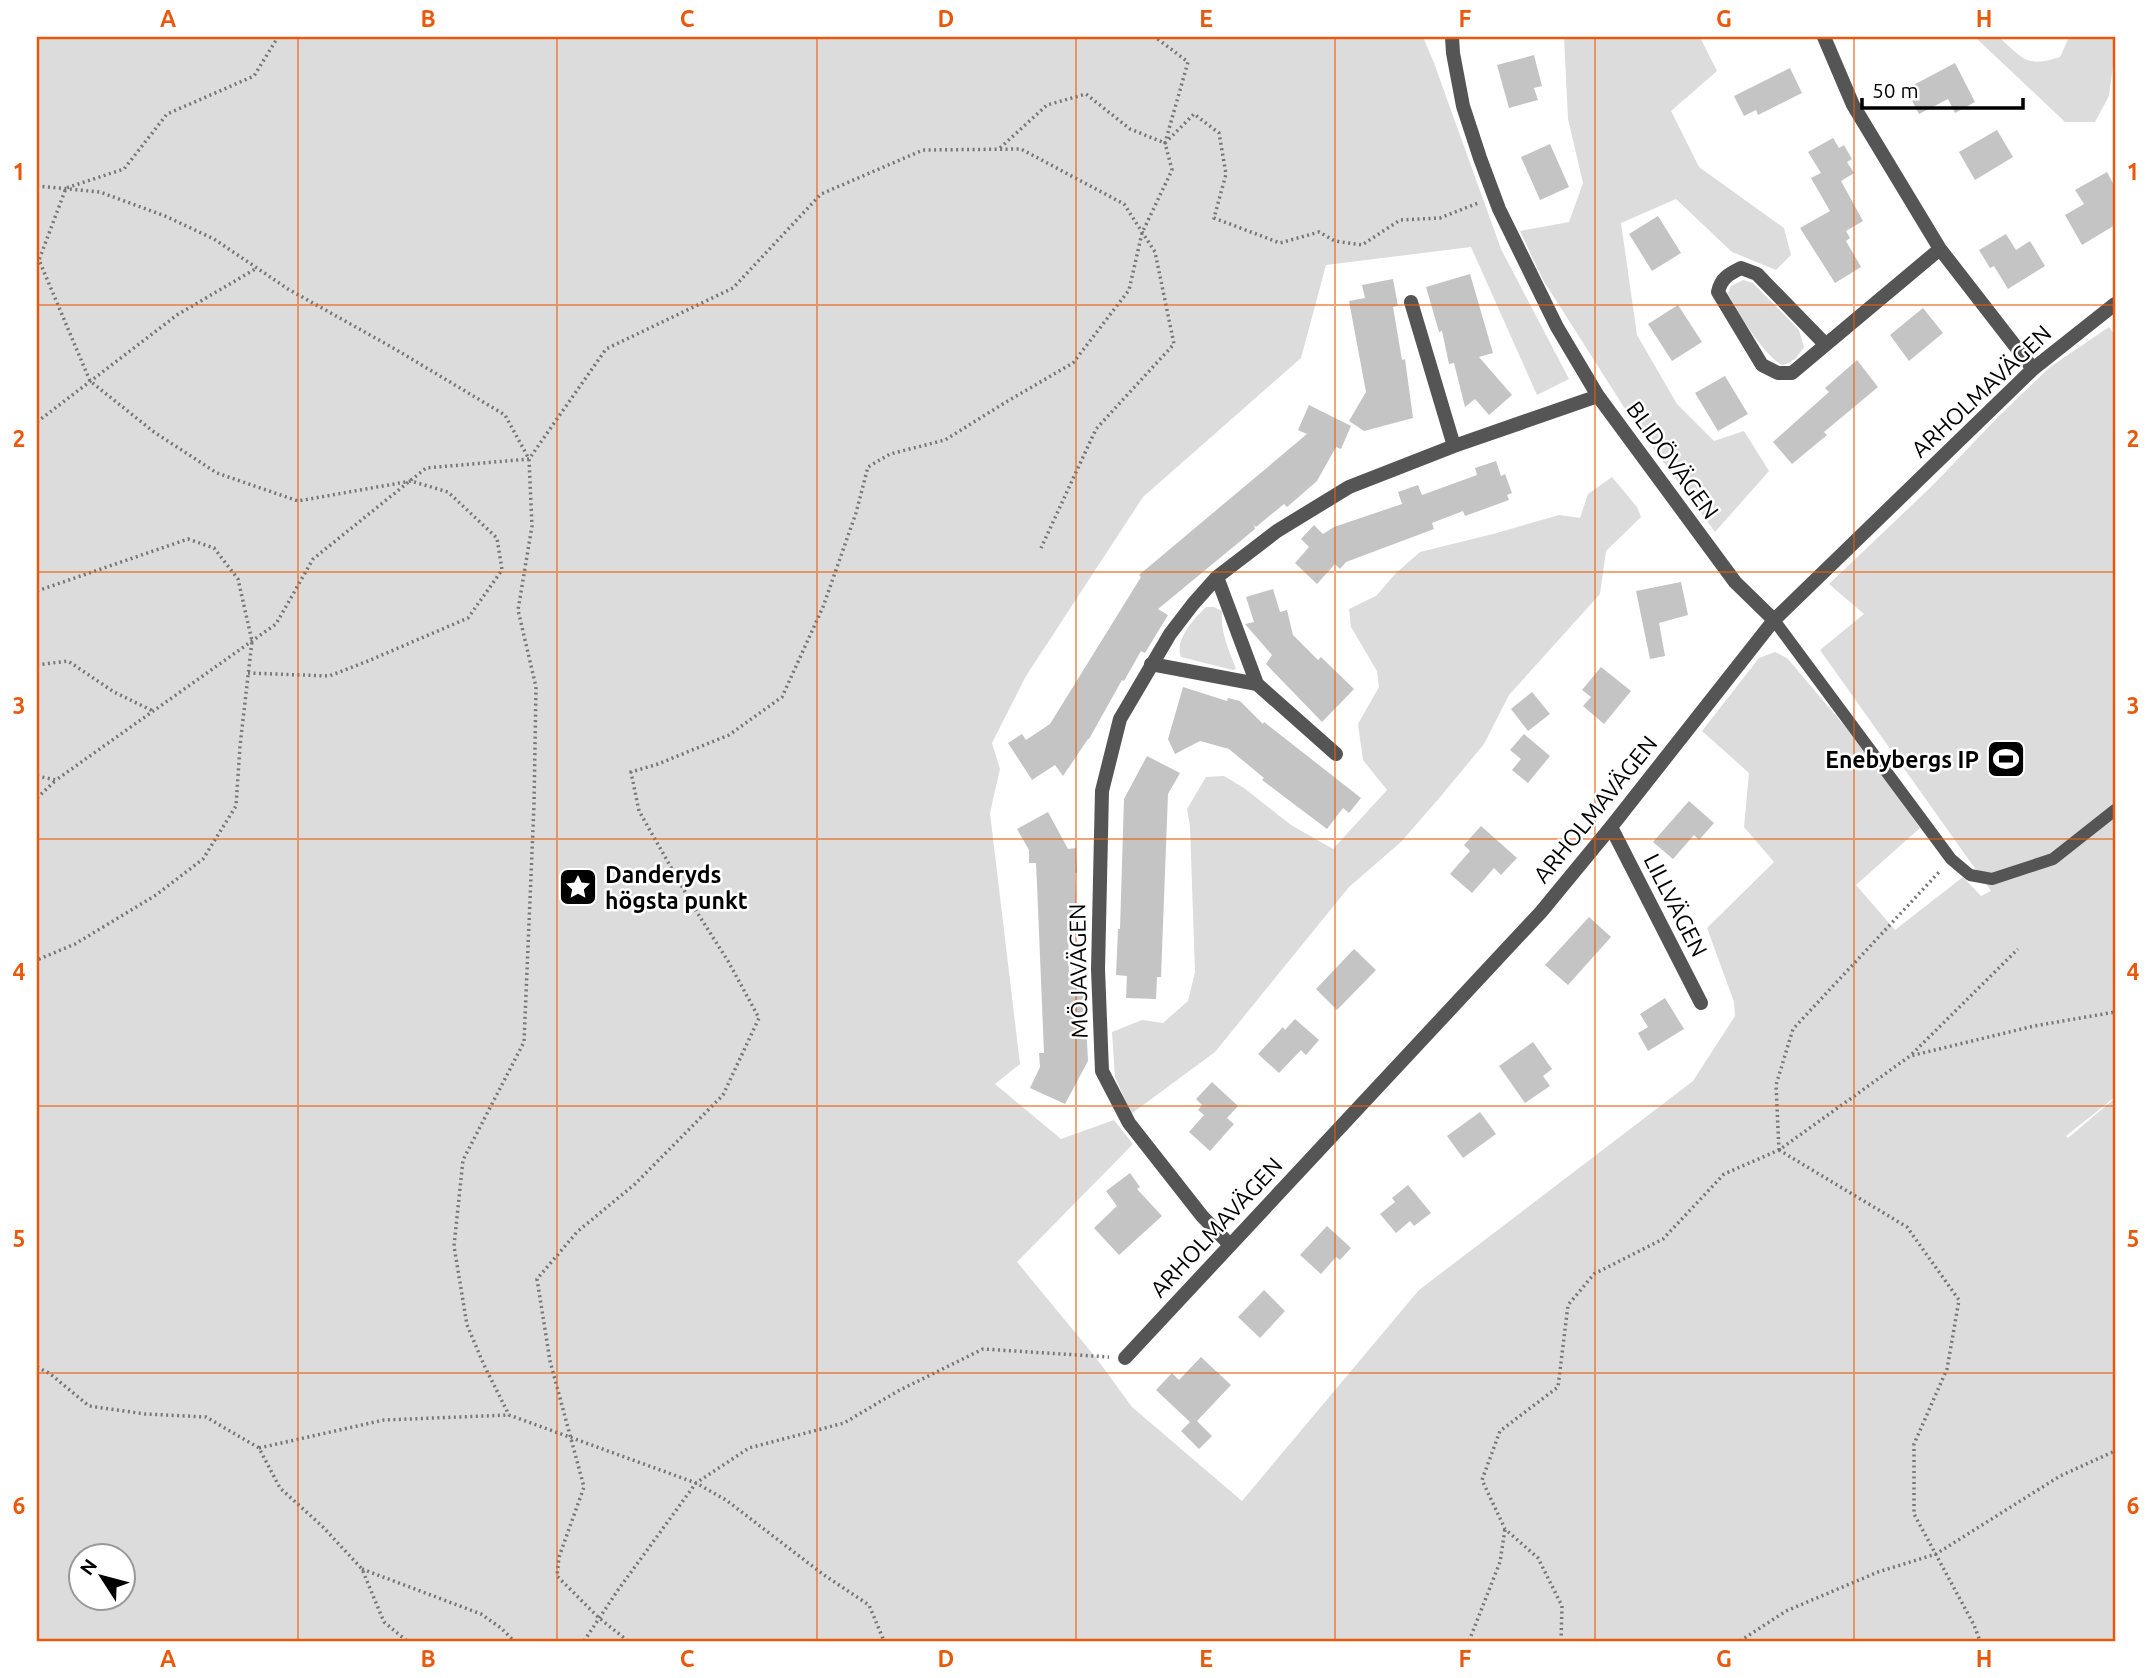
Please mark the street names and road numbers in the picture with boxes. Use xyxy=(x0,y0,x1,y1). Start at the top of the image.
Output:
street label: ARHOLMAVÄGEN xyxy=(1906,320,2056,462)
street label: BLIDÖVÄGEN xyxy=(1622,397,1724,523)
street label: ARHOLMAVÄGEN xyxy=(1528,731,1662,887)
street label: LILLVÄGEN xyxy=(1640,850,1712,960)
street label: MÖJAVÄGEN xyxy=(1064,903,1092,1039)
street label: ARHOLMAVÄGEN xyxy=(1145,1152,1287,1302)

